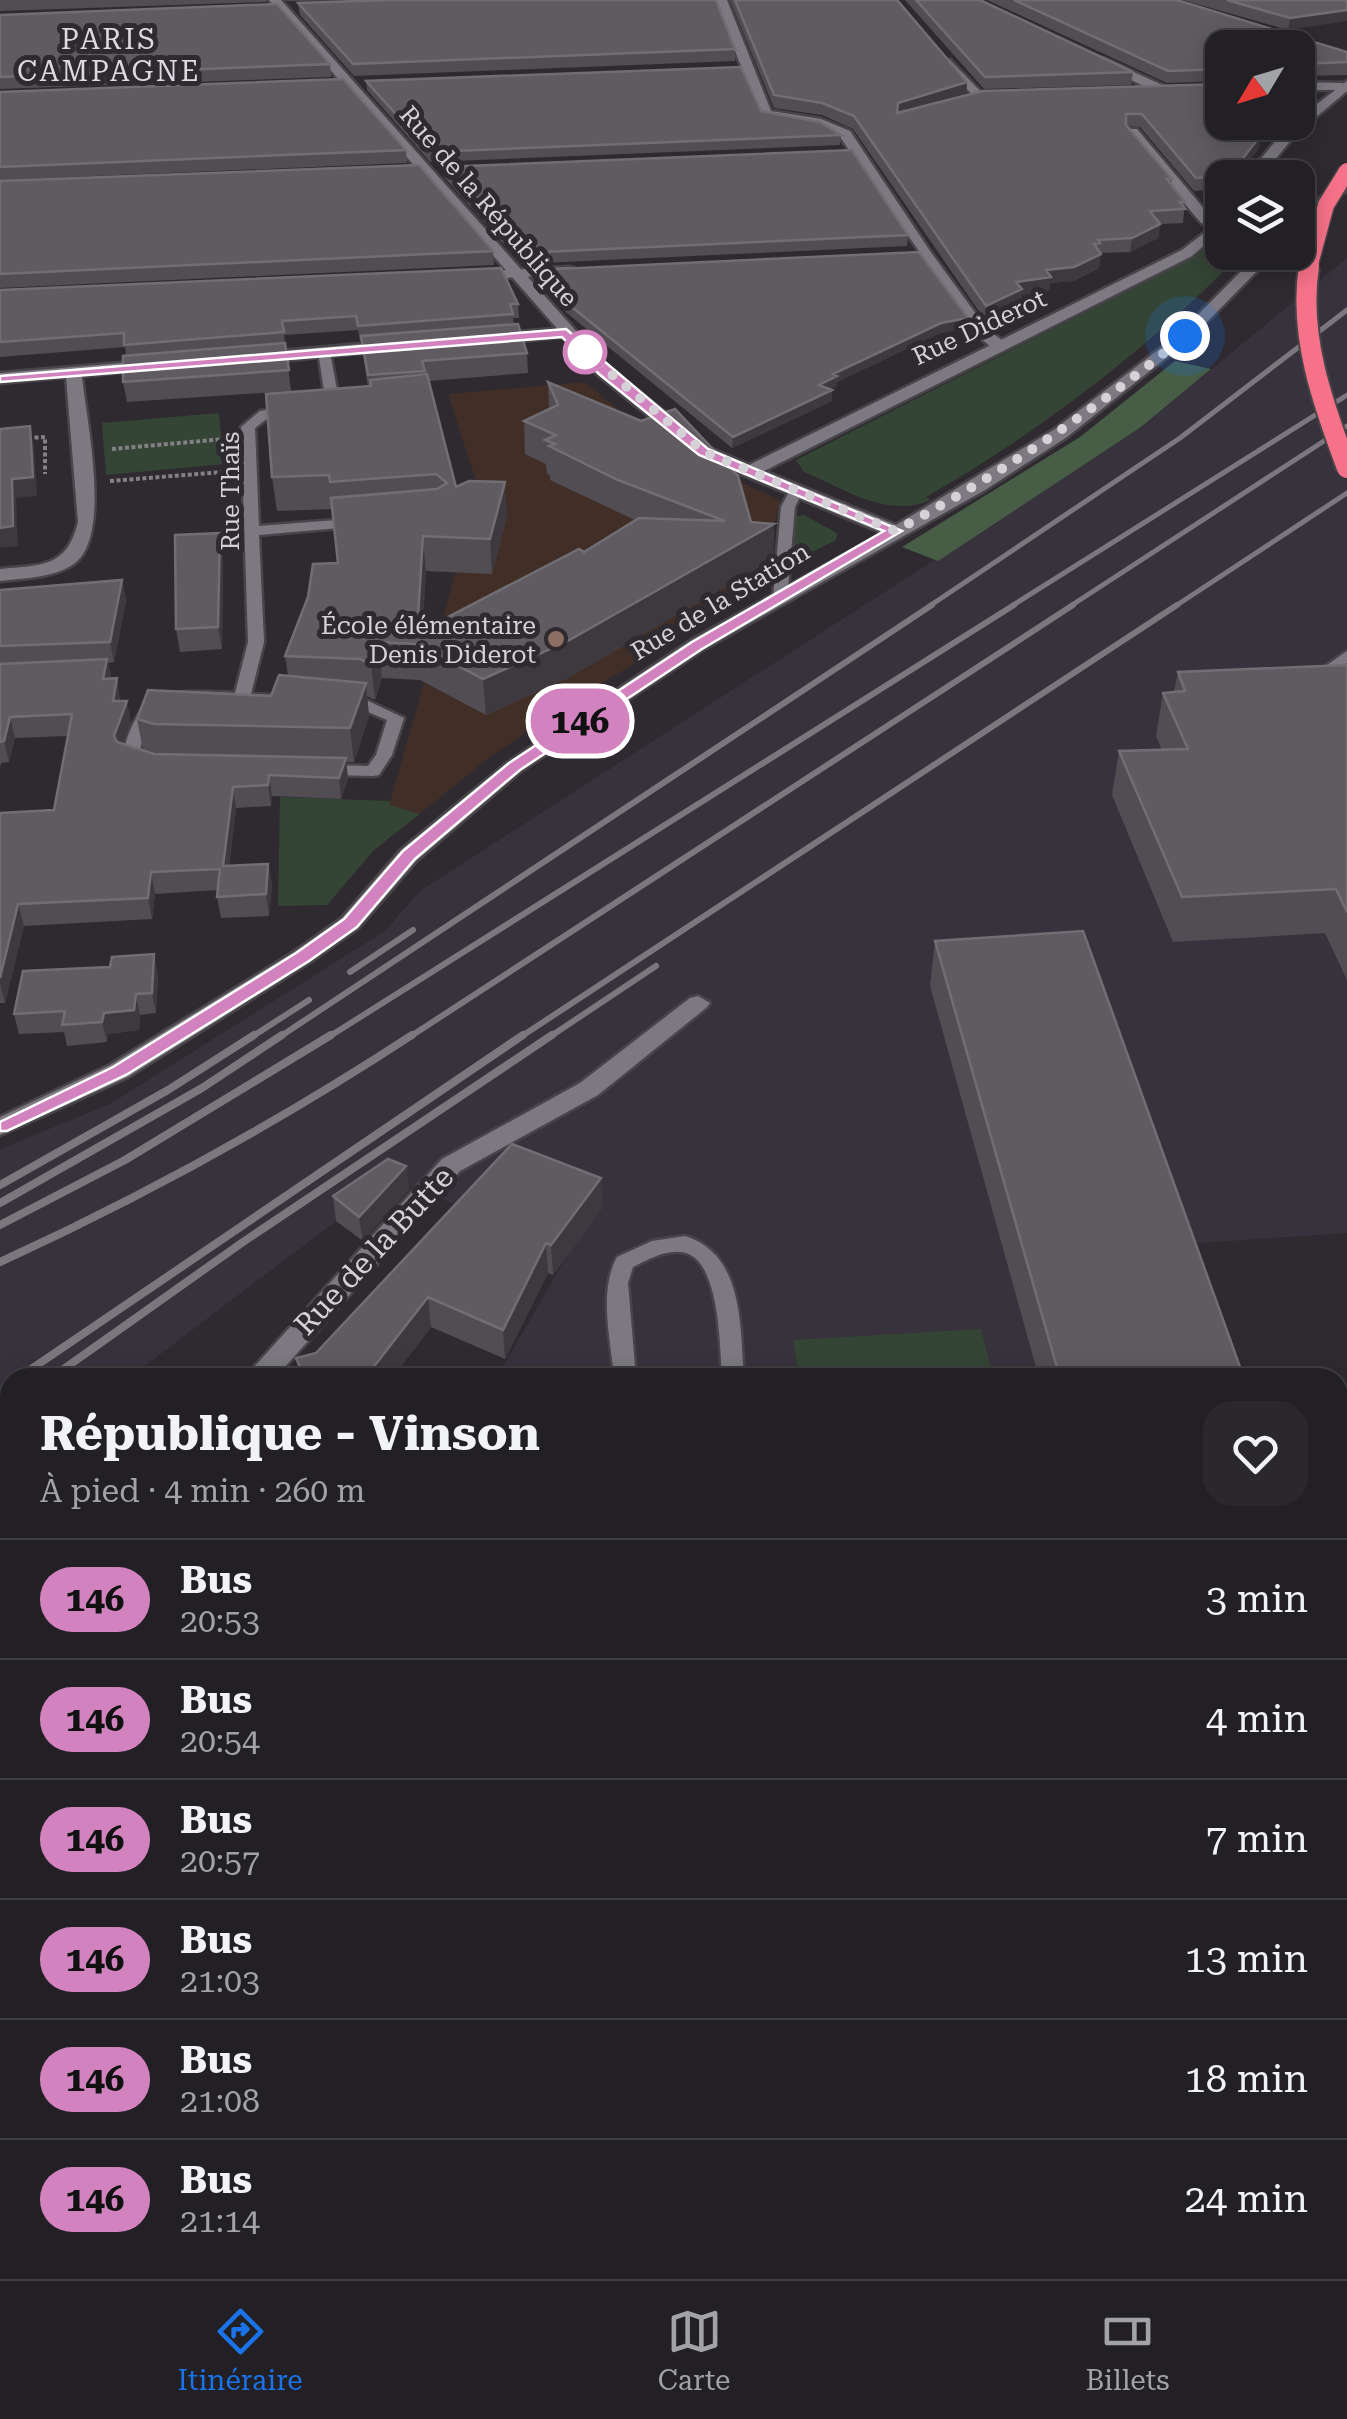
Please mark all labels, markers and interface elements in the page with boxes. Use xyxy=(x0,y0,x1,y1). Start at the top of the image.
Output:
district label: PARIS CAMPAGNE xyxy=(17,23,201,88)
north arrow xyxy=(1205,30,1315,140)
map controls xyxy=(1205,30,1315,270)
street label: Rue de la République xyxy=(394,100,584,312)
button: layers xyxy=(1205,160,1315,270)
street label: Rue Diderot xyxy=(908,284,1051,371)
your location xyxy=(1160,311,1210,361)
unlabelled marker xyxy=(564,331,606,373)
street label: Rue Thaïs xyxy=(216,431,245,550)
street label: Rue de la Station xyxy=(626,537,815,666)
place label: École élémentaire Denis Diderot xyxy=(321,611,536,669)
marker: École élémentaire Denis Diderot xyxy=(545,628,567,650)
line badge: 146 xyxy=(522,688,638,754)
text: 146 xyxy=(551,701,609,742)
street label: Rue de la Butte xyxy=(287,1159,460,1342)
button: heart xyxy=(1203,1401,1308,1506)
text: République - Vinson xyxy=(40,1406,540,1462)
text: À pied · 4 min · 260 m xyxy=(40,1472,366,1510)
text: Bus xyxy=(180,1558,252,1602)
text: 3 min xyxy=(1206,1577,1308,1621)
text: 146 xyxy=(66,1579,124,1620)
text: 20:53 xyxy=(180,1602,260,1640)
text: Bus xyxy=(180,1678,252,1722)
text: 4 min xyxy=(1206,1697,1308,1741)
text: 146 xyxy=(66,1699,124,1740)
text: 20:54 xyxy=(180,1722,260,1760)
text: Bus xyxy=(180,1798,252,1842)
text: 7 min xyxy=(1206,1817,1308,1861)
text: 146 xyxy=(66,1819,124,1860)
text: 20:57 xyxy=(180,1842,260,1880)
text: Bus xyxy=(180,1918,252,1962)
text: 13 min xyxy=(1185,1937,1308,1981)
text: 146 xyxy=(66,1939,124,1980)
text: 21:03 xyxy=(180,1962,260,2000)
text: Bus xyxy=(180,2038,252,2082)
text: 18 min xyxy=(1185,2057,1308,2101)
text: 146 xyxy=(66,2059,124,2100)
text: 21:08 xyxy=(180,2082,260,2120)
text: Bus xyxy=(180,2158,252,2202)
text: 24 min xyxy=(1185,2177,1308,2221)
text: 146 xyxy=(66,2179,124,2220)
text: 21:14 xyxy=(180,2202,260,2240)
tab: Itinéraire xyxy=(177,2304,303,2397)
tab: Carte xyxy=(658,2304,730,2397)
tab: Billets xyxy=(1085,2304,1169,2397)

